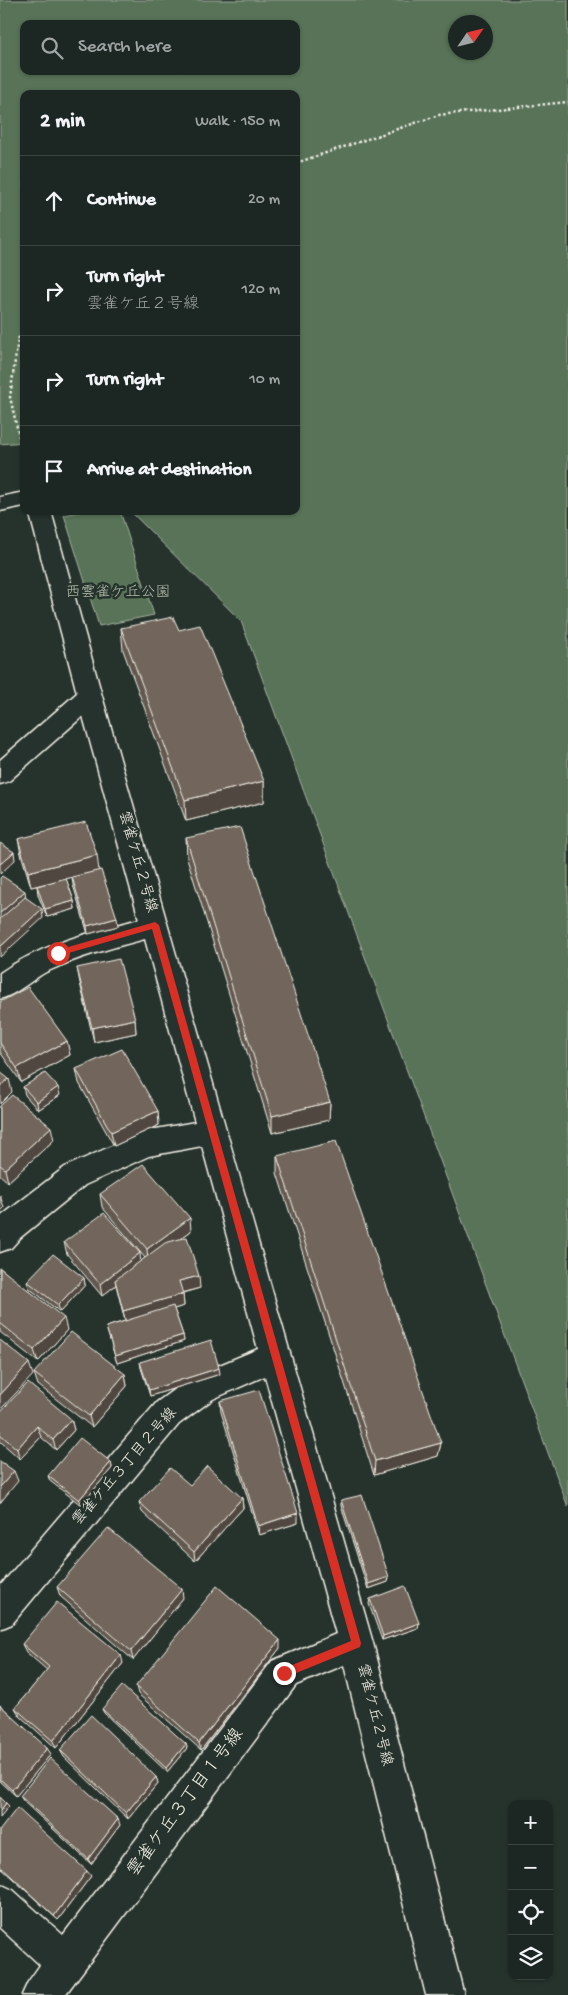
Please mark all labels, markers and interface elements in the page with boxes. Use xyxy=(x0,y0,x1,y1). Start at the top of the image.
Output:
north arrow xyxy=(448,15,493,60)
search box xyxy=(20,20,300,75)
icon: search xyxy=(38,34,66,62)
text: Search here xyxy=(78,36,172,59)
text: 2 min xyxy=(40,110,85,135)
text: Walk · 150 m xyxy=(195,113,280,132)
icon: ahead xyxy=(40,187,68,215)
text: Continue xyxy=(87,189,156,212)
text: 20 m xyxy=(248,191,280,210)
text: Turn right xyxy=(87,266,163,289)
icon: right xyxy=(40,277,68,305)
text: 120 m xyxy=(241,281,280,300)
text: 雲雀ケ丘２号線 xyxy=(87,296,199,315)
icon: right xyxy=(40,367,68,395)
text: Turn right xyxy=(87,369,163,392)
text: 10 m xyxy=(249,371,280,390)
icon: arrive xyxy=(40,457,68,485)
text: Arrive at destination xyxy=(87,459,251,482)
park label: 西雲雀ケ丘公園 xyxy=(65,583,171,602)
street label: 雲雀ケ丘２号線 xyxy=(114,809,161,915)
route start xyxy=(47,942,70,965)
street label: 雲雀ケ丘３丁目２号線 xyxy=(68,1404,181,1530)
route end xyxy=(273,1662,296,1685)
street label: 雲雀ケ丘２号線 xyxy=(353,1662,396,1768)
street label: 雲雀ケ丘３丁目１号線 xyxy=(123,1724,249,1881)
map controls xyxy=(508,1800,553,1980)
button: + xyxy=(508,1800,553,1845)
button: − xyxy=(508,1845,553,1890)
button: locate xyxy=(508,1890,553,1935)
button: layers xyxy=(508,1935,553,1980)

